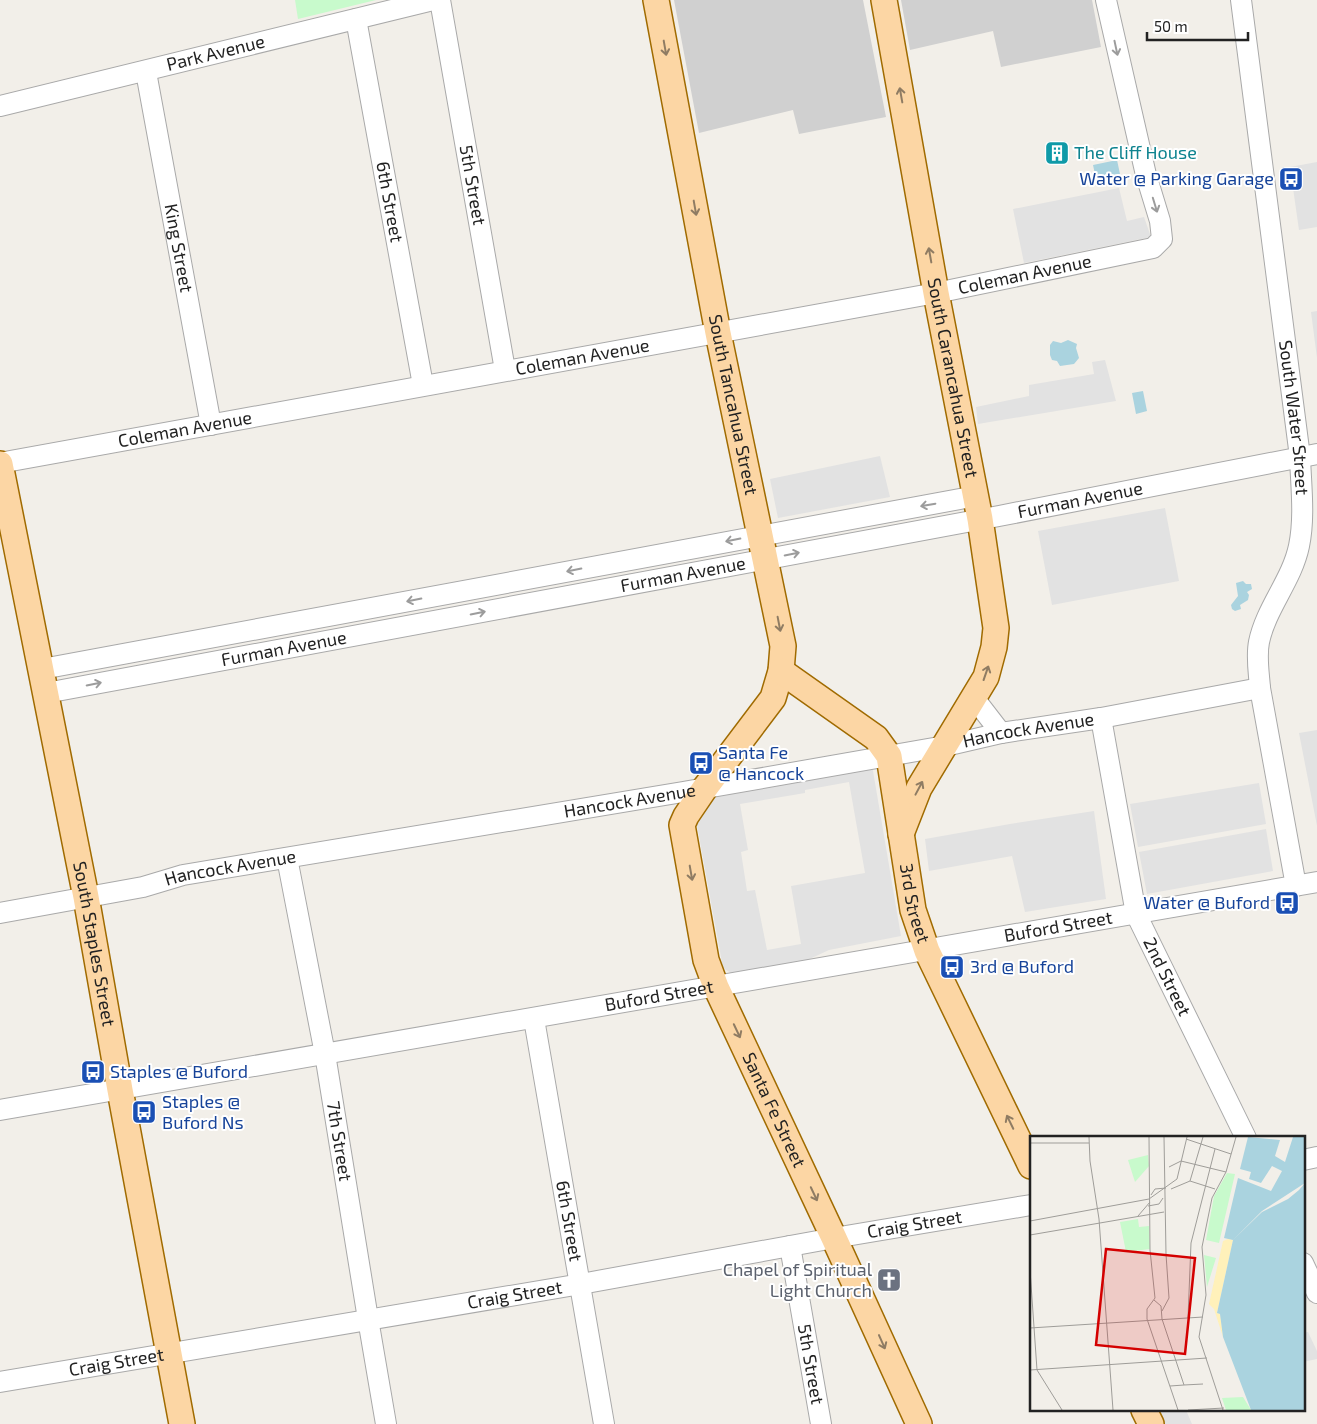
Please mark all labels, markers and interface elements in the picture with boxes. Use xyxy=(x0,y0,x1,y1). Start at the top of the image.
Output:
scale bar xyxy=(1147,10,1248,42)
text: 50 m xyxy=(1154,17,1188,35)
street label: Park Avenue xyxy=(164,30,267,75)
one-way arrow xyxy=(1112,39,1122,55)
one-way arrow xyxy=(661,40,671,56)
one-way arrow xyxy=(896,88,906,104)
building icon: The Cliff House xyxy=(1044,140,1070,166)
place label: The Cliff House xyxy=(1074,141,1197,163)
street label: 5th Street xyxy=(456,143,491,227)
street label: 6th Street xyxy=(372,160,409,244)
bus stop icon: Water @ Parking Garage xyxy=(1278,166,1304,192)
place label: Water @ Parking Garage xyxy=(1079,167,1274,189)
one-way arrow xyxy=(1151,197,1161,213)
one-way arrow xyxy=(690,199,700,215)
street label: King Street xyxy=(160,202,198,294)
one-way arrow xyxy=(924,248,934,264)
street label: Coleman Avenue xyxy=(956,249,1093,298)
street label: South Carancahua Street xyxy=(924,276,984,480)
street label: South Tancahua Street xyxy=(705,312,763,497)
street label: Coleman Avenue xyxy=(514,333,651,379)
street label: South Water Street xyxy=(1275,339,1314,496)
street label: Coleman Avenue xyxy=(116,405,253,451)
street label: Furman Avenue xyxy=(1016,476,1144,522)
one-way arrow xyxy=(920,500,936,510)
one-way arrow xyxy=(726,536,742,545)
one-way arrow xyxy=(784,549,800,558)
street label: Furman Avenue xyxy=(618,551,747,596)
one-way arrow xyxy=(566,565,582,575)
one-way arrow xyxy=(406,595,422,605)
one-way arrow xyxy=(469,607,485,617)
one-way arrow xyxy=(774,616,784,632)
street label: Furman Avenue xyxy=(219,625,348,670)
one-way arrow xyxy=(982,666,991,681)
one-way arrow xyxy=(86,679,102,688)
street label: Hancock Avenue xyxy=(960,707,1096,752)
place label: Santa Fe @ Hancock xyxy=(718,741,804,784)
bus stop icon: Santa Fe @ Hancock xyxy=(688,750,714,776)
street label: Hancock Avenue xyxy=(562,778,697,822)
one-way arrow xyxy=(914,781,924,796)
street label: Hancock Avenue xyxy=(162,844,298,890)
street label: South Staples Street xyxy=(69,859,121,1028)
street label: 3rd Street xyxy=(896,862,936,946)
one-way arrow xyxy=(686,865,696,881)
bus stop icon: Water @ Buford xyxy=(1274,890,1300,916)
place label: Water @ Buford xyxy=(1143,891,1270,913)
street label: Buford Street xyxy=(1002,906,1114,946)
street label: 2nd Street xyxy=(1139,933,1196,1019)
bus stop icon: 3rd @ Buford xyxy=(939,954,965,980)
place label: 3rd @ Buford xyxy=(970,955,1074,977)
street label: Buford Street xyxy=(603,975,715,1015)
one-way arrow xyxy=(733,1023,742,1038)
street label: Santa Fe Street xyxy=(738,1049,811,1171)
bus stop icon: Staples @ Buford xyxy=(80,1059,106,1085)
place label: Staples @ Buford xyxy=(110,1060,248,1082)
place label: Staples @ Buford Ns xyxy=(162,1090,244,1133)
bus stop icon: Staples @ Buford Ns xyxy=(131,1099,157,1125)
street label: 7th Street xyxy=(323,1100,357,1183)
one-way arrow xyxy=(1004,1115,1014,1130)
inset map xyxy=(1030,1136,1304,1412)
street label: 6th Street xyxy=(552,1179,588,1263)
one-way arrow xyxy=(809,1186,819,1201)
street label: Craig Street xyxy=(865,1205,964,1242)
place label: Chapel of Spiritual Light Church xyxy=(723,1258,873,1301)
church icon: Chapel of Spiritual Light Church xyxy=(876,1267,902,1293)
street label: Craig Street xyxy=(465,1275,564,1313)
street label: 5th Street xyxy=(794,1322,829,1406)
one-way arrow xyxy=(877,1334,887,1349)
street label: Craig Street xyxy=(67,1343,165,1380)

